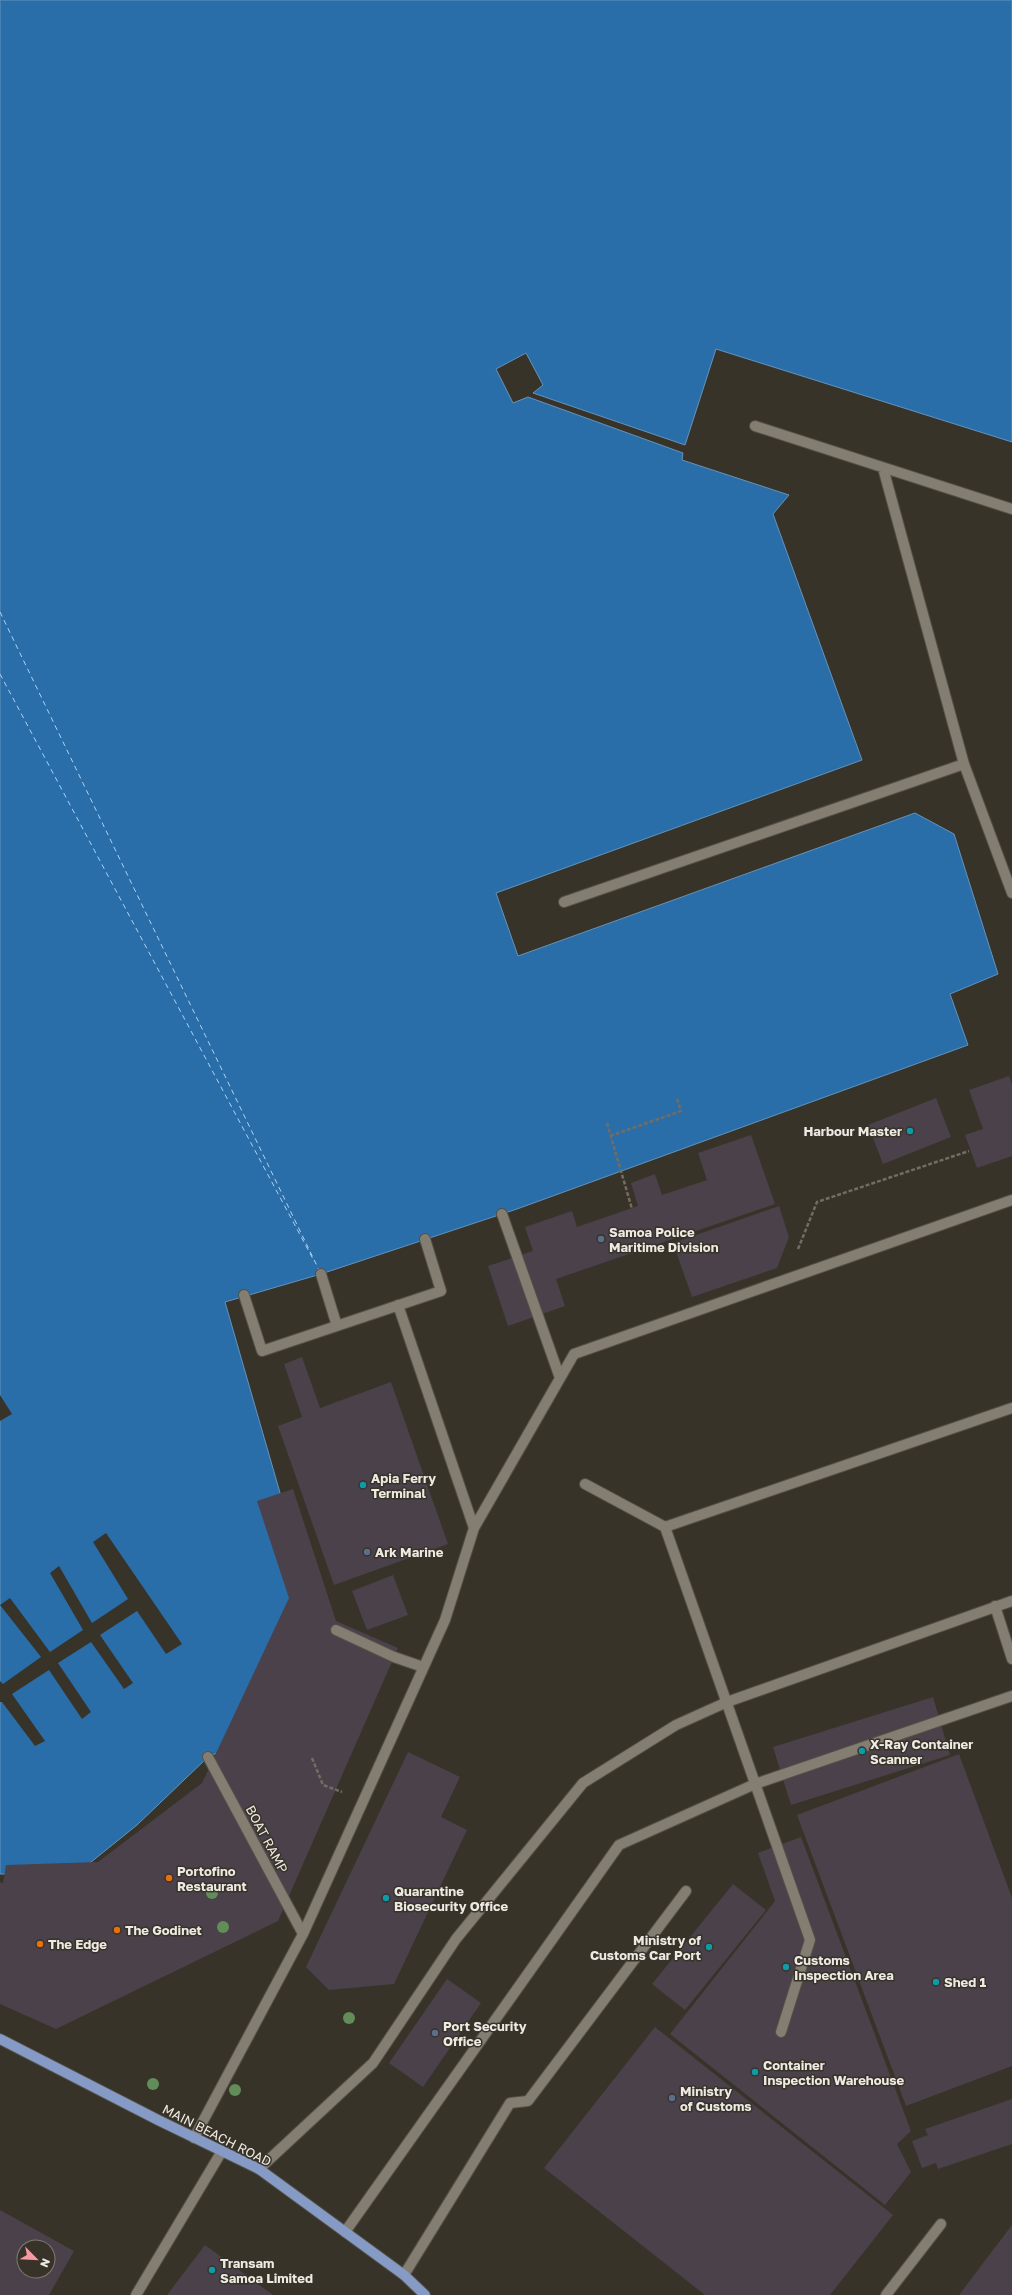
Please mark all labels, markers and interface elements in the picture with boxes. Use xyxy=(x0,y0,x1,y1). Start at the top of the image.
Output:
place label: Harbour Master xyxy=(803,1123,902,1139)
marker: Harbour Master xyxy=(905,1126,915,1136)
place label: Samoa Police Maritime Division xyxy=(609,1224,719,1255)
marker: Samoa Police Maritime Division xyxy=(596,1234,606,1244)
place label: Apia Ferry Terminal xyxy=(371,1470,436,1501)
marker: Apia Ferry Terminal xyxy=(358,1480,368,1490)
place label: Ark Marine xyxy=(375,1544,444,1560)
marker: Ark Marine xyxy=(362,1547,372,1557)
place label: X-Ray Container Scanner xyxy=(870,1736,973,1767)
marker: X-Ray Container Scanner xyxy=(857,1746,867,1756)
street label: BOAT RAMP xyxy=(243,1802,291,1876)
place label: Portofino Restaurant xyxy=(177,1863,247,1894)
marker: Portofino Restaurant xyxy=(164,1873,174,1883)
place label: Quarantine Biosecurity Office xyxy=(394,1883,508,1914)
marker: Quarantine Biosecurity Office xyxy=(381,1893,391,1903)
place label: The Godinet xyxy=(125,1922,202,1938)
marker: The Godinet xyxy=(112,1925,122,1935)
place label: Ministry of Customs Car Port xyxy=(590,1932,701,1963)
place label: The Edge xyxy=(48,1936,107,1952)
marker: The Edge xyxy=(35,1939,45,1949)
marker: Ministry of Customs Car Port xyxy=(704,1942,714,1952)
place label: Customs Inspection Area xyxy=(794,1952,894,1983)
marker: Customs Inspection Area xyxy=(781,1962,791,1972)
place label: Shed 1 xyxy=(944,1974,986,1990)
marker: Shed 1 xyxy=(931,1977,941,1987)
place label: Port Security Office xyxy=(443,2018,527,2049)
marker: Port Security Office xyxy=(430,2028,440,2038)
place label: Container Inspection Warehouse xyxy=(763,2057,904,2088)
marker: Container Inspection Warehouse xyxy=(750,2067,760,2077)
place label: Ministry of Customs xyxy=(680,2083,752,2114)
marker: Ministry of Customs xyxy=(667,2093,677,2103)
street label: MAIN BEACH ROAD xyxy=(160,2101,274,2169)
north arrow xyxy=(16,2239,56,2279)
place label: Transam Samoa Limited xyxy=(220,2255,313,2286)
text: N xyxy=(38,2257,53,2270)
marker: Transam Samoa Limited xyxy=(207,2265,217,2275)

